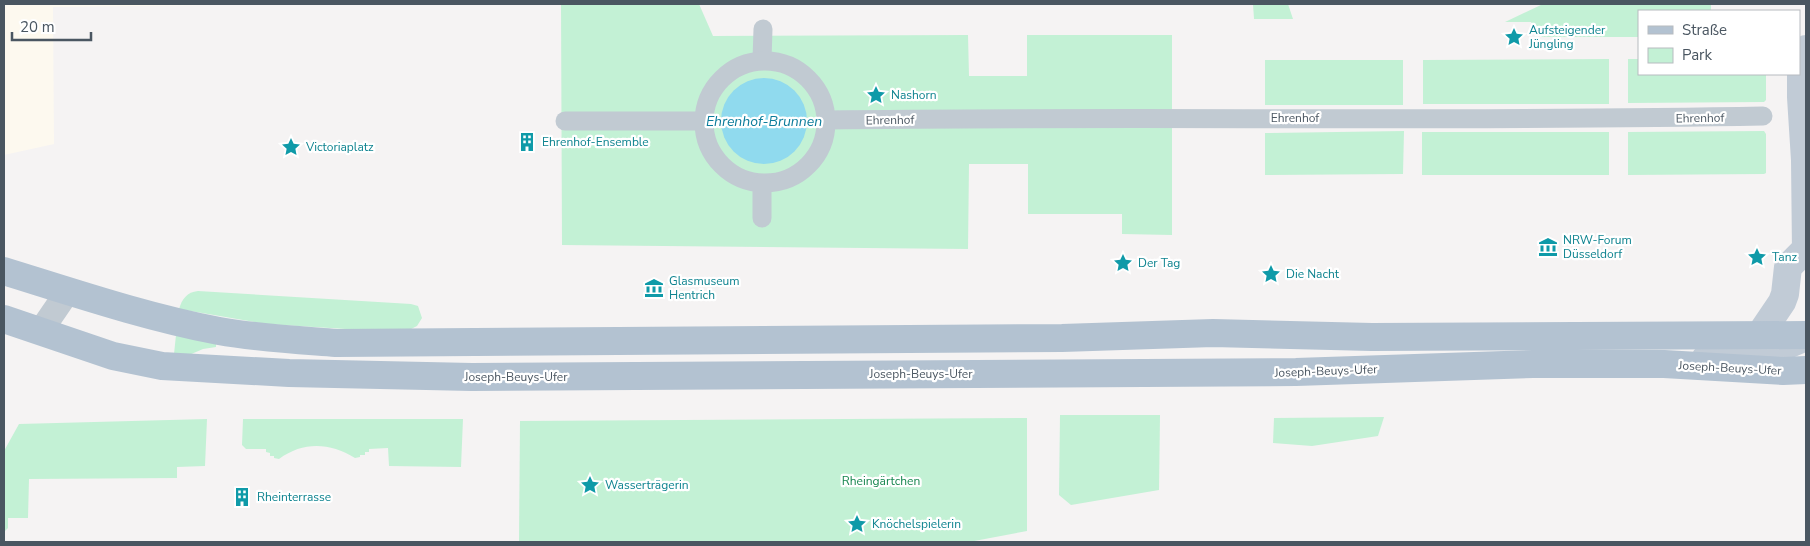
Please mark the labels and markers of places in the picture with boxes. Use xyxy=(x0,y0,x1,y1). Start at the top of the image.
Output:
place label: Aufsteigender Jüngling xyxy=(1528,22,1606,52)
place icon: Aufsteigender Jüngling xyxy=(1503,26,1525,48)
place icon: Nashorn xyxy=(865,84,887,106)
place label: Nashorn xyxy=(891,87,937,103)
building icon: Ehrenhof-Ensemble xyxy=(516,131,538,153)
place label: Ehrenhof-Ensemble xyxy=(542,134,649,150)
place icon: Victoriaplatz xyxy=(280,136,302,158)
place label: Victoriaplatz xyxy=(305,139,374,155)
place label: NRW-Forum Düsseldorf xyxy=(1563,232,1632,262)
museum icon: NRW-Forum Düsseldorf xyxy=(1537,236,1559,258)
place icon: Tanz xyxy=(1746,246,1768,268)
place label: Tanz xyxy=(1772,249,1797,265)
place icon: Der Tag xyxy=(1112,252,1134,274)
place label: Der Tag xyxy=(1138,255,1180,271)
place icon: Die Nacht xyxy=(1260,263,1282,285)
place label: Die Nacht xyxy=(1286,266,1340,282)
place label: Glasmuseum Hentrich xyxy=(669,273,740,303)
museum icon: Glasmuseum Hentrich xyxy=(643,277,665,299)
place icon: Wasserträgerin xyxy=(579,474,601,496)
place label: Wasserträgerin xyxy=(605,477,689,493)
building icon: Rheinterrasse xyxy=(231,486,253,508)
place label: Rheinterrasse xyxy=(257,489,331,505)
place icon: Knöchelspielerin xyxy=(846,513,868,535)
place label: Knöchelspielerin xyxy=(872,516,961,532)

